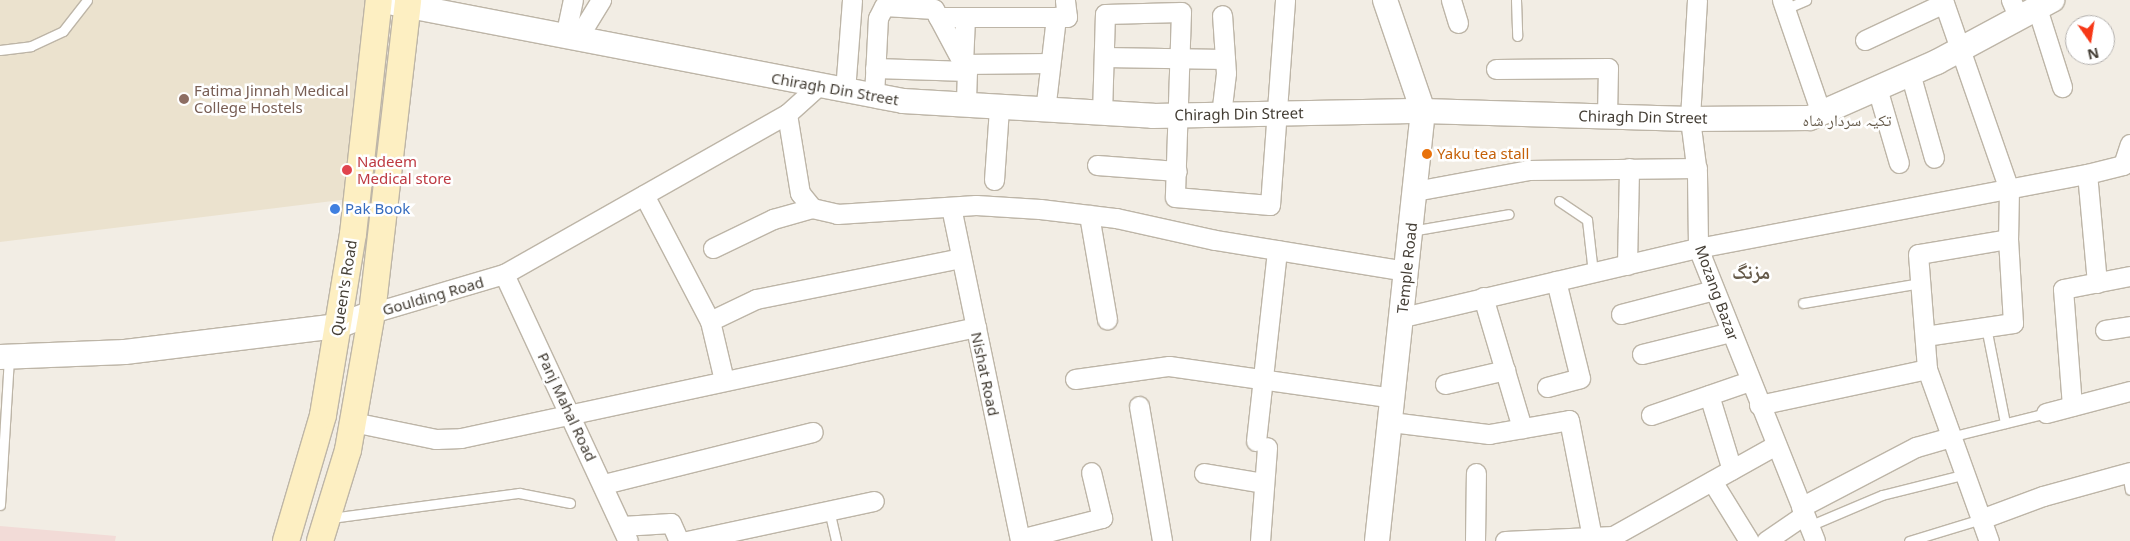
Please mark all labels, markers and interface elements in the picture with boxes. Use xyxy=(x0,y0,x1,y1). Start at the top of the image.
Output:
north arrow xyxy=(2065,15,2115,65)
text: N xyxy=(2086,44,2101,65)
street label: Chiragh Din Street xyxy=(770,69,900,109)
place label: Fatima Jinnah Medical College Hostels xyxy=(194,81,349,116)
marker: Fatima Jinnah Medical College Hostels xyxy=(178,93,190,105)
street label: Chiragh Din Street xyxy=(1174,104,1304,124)
street label: Chiragh Din Street xyxy=(1578,107,1708,127)
district label: تکیہ سردار شاہ xyxy=(1802,110,1892,130)
place label: Yaku tea stall xyxy=(1437,145,1529,163)
marker: Yaku tea stall xyxy=(1421,148,1433,160)
place label: Nadeem Medical store xyxy=(357,152,452,187)
marker: Nadeem Medical store xyxy=(341,164,353,176)
place label: Pak Book xyxy=(345,200,410,218)
marker: Pak Book xyxy=(329,203,341,215)
street label: Temple Road xyxy=(1393,222,1421,314)
street label: Queen's Road xyxy=(328,239,360,337)
street label: Mozang Bazar xyxy=(1691,243,1743,343)
district label: مزنگ xyxy=(1732,259,1770,283)
street label: Goulding Road xyxy=(380,273,486,319)
street label: Nishat Road xyxy=(967,330,1003,418)
street label: Panj Mahal Road xyxy=(534,350,600,464)

